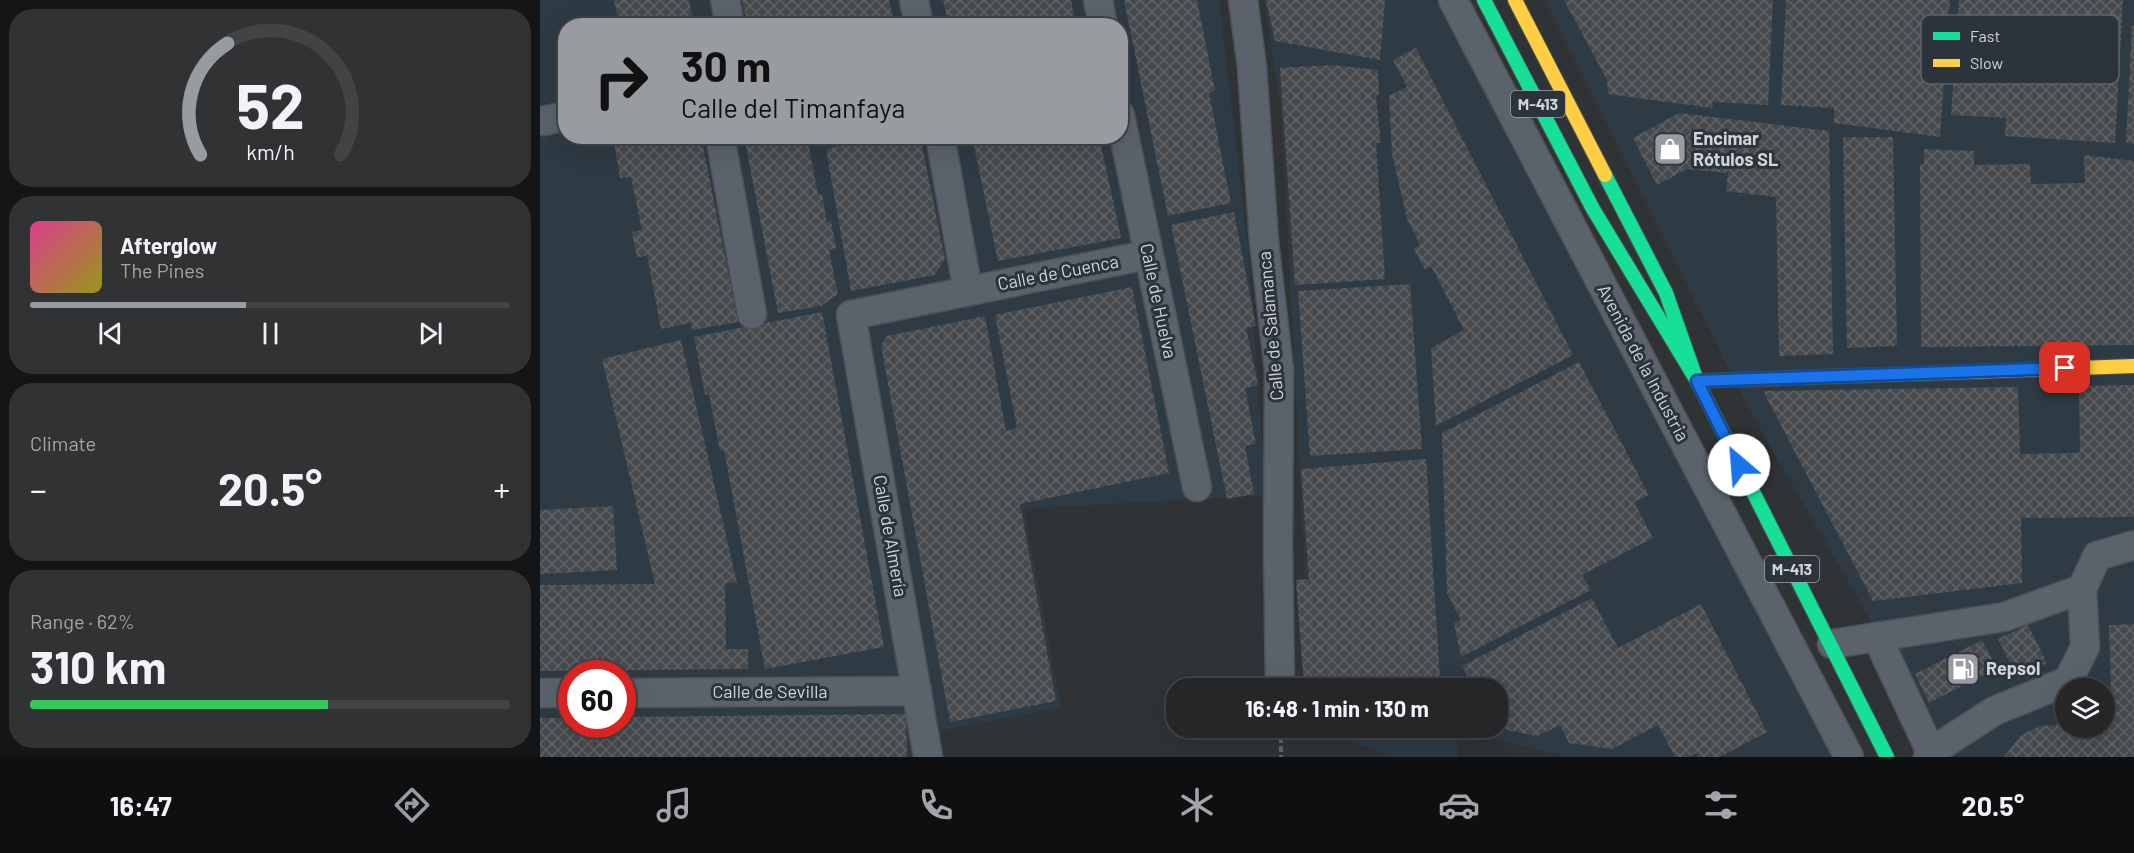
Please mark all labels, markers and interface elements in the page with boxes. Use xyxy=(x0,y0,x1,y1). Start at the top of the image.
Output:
legend xyxy=(1921,15,2119,84)
text: Fast xyxy=(1970,26,2000,45)
text: 30 m xyxy=(681,40,771,90)
icon: right xyxy=(582,42,660,120)
text: Slow xyxy=(1970,53,2003,72)
text: 52 xyxy=(236,67,304,141)
text: Calle del Timanfaya xyxy=(681,91,905,123)
road number: M-413 xyxy=(1511,91,1565,117)
place label: Encimar Rótulos SL xyxy=(1693,127,1778,170)
shop icon: Encimar Rótulos SL xyxy=(1652,131,1688,167)
text: km/h xyxy=(246,139,294,164)
text: Afterglow xyxy=(120,232,217,258)
street label: Calle de Huelva xyxy=(1136,241,1182,360)
street label: Calle de Cuenca xyxy=(995,250,1120,295)
street label: Calle de Salamanca xyxy=(1253,251,1287,402)
text: The Pines xyxy=(120,258,204,282)
street label: Avenida de la Industria xyxy=(1593,280,1695,445)
icon: previous xyxy=(94,317,127,350)
icon: pause xyxy=(254,317,287,350)
icon: next xyxy=(414,317,447,350)
pin xyxy=(2039,342,2090,393)
icon: arrive xyxy=(2048,351,2081,384)
text: Climate xyxy=(30,431,96,455)
position arrow xyxy=(1707,433,1771,497)
text: 20.5° xyxy=(218,461,322,515)
text: − xyxy=(30,469,47,509)
text: + xyxy=(494,469,510,509)
street label: Calle de Almería xyxy=(869,473,913,599)
road number: M-413 xyxy=(1765,556,1819,582)
text: Range · 62% xyxy=(30,609,135,633)
text: 310 km xyxy=(30,639,166,693)
fuel station icon: Repsol xyxy=(1945,651,1981,687)
place label: Repsol xyxy=(1986,657,2040,679)
speed limit sign: 60 xyxy=(558,660,636,738)
map controls xyxy=(2055,678,2115,738)
button: layers xyxy=(2055,678,2115,738)
street label: Calle de Sevilla xyxy=(713,680,827,702)
text: 16:48 · 1 min · 130 m xyxy=(1245,695,1429,721)
icon: directions xyxy=(391,784,433,826)
icon: music xyxy=(653,784,695,826)
icon: phone xyxy=(915,784,957,826)
icon: climate xyxy=(1176,784,1218,826)
icon: car xyxy=(1438,784,1480,826)
icon: filters xyxy=(1700,784,1742,826)
text: 16:47 xyxy=(110,789,172,821)
text: 20.5° xyxy=(1962,789,2024,821)

